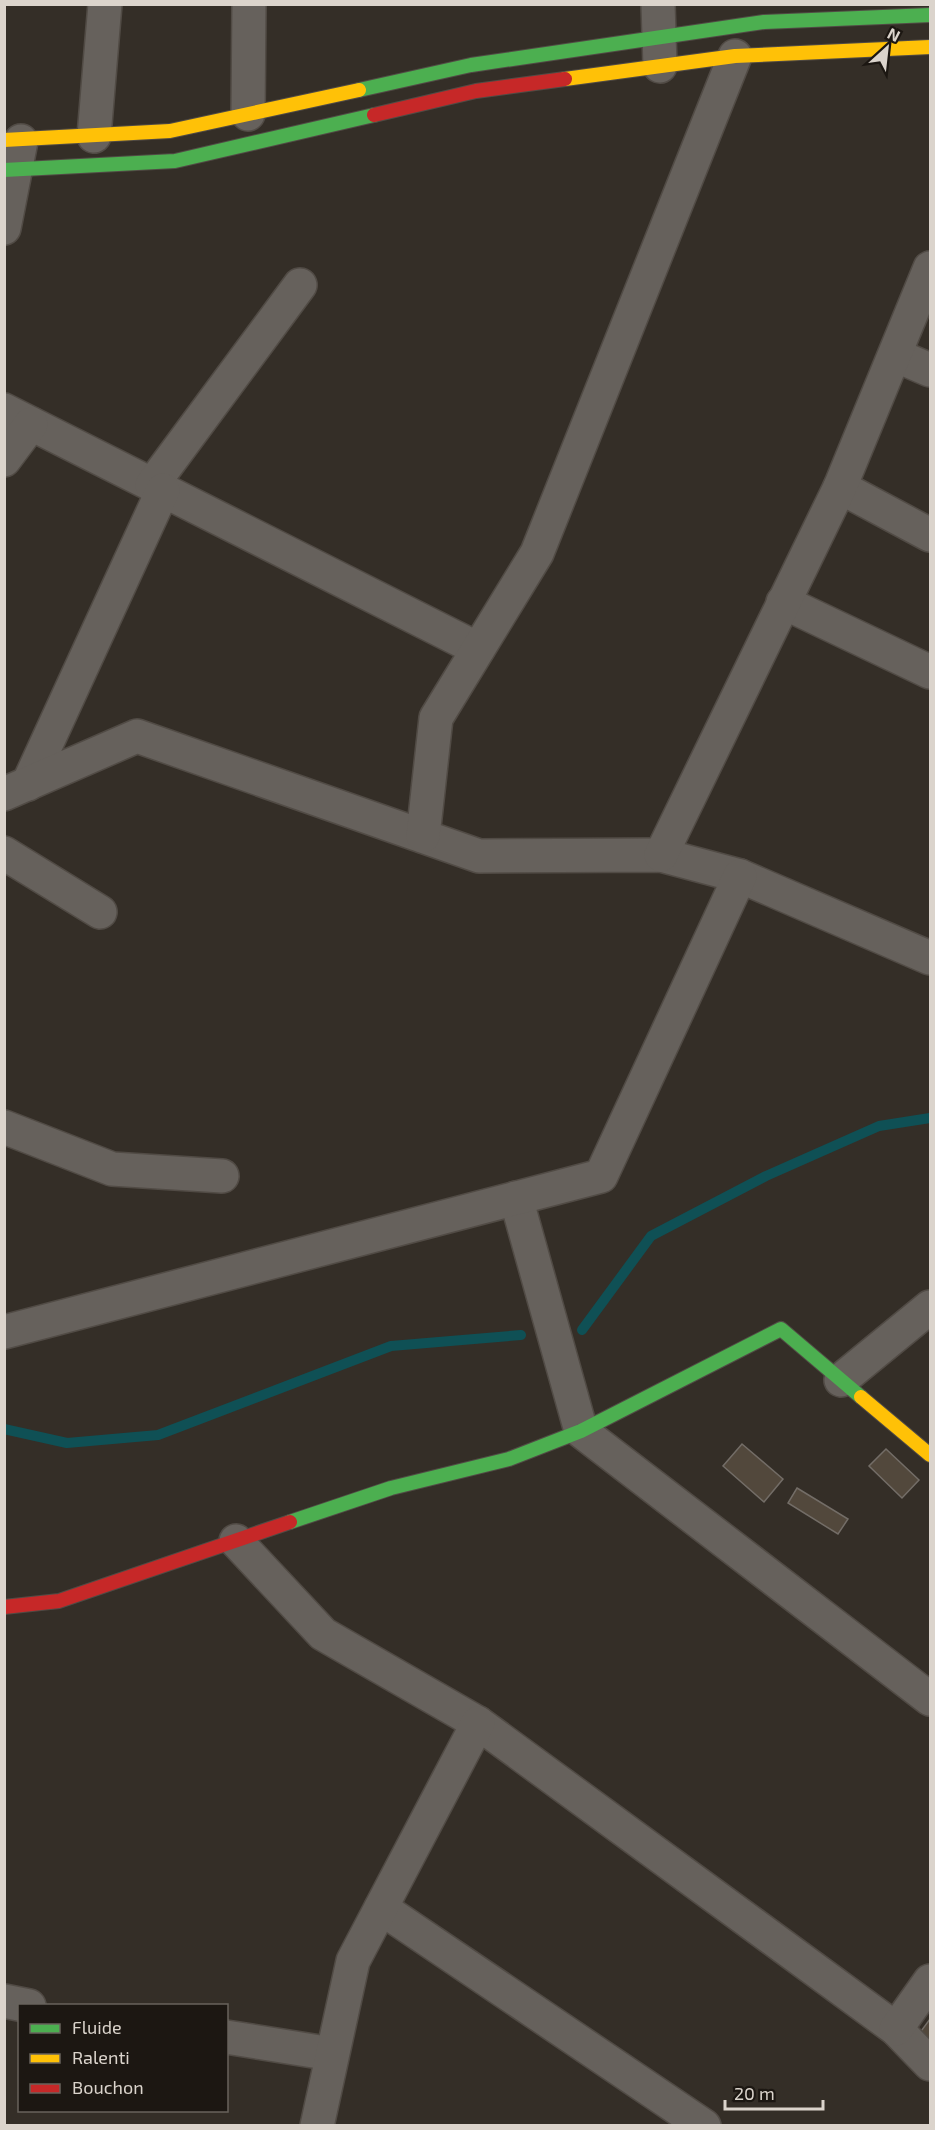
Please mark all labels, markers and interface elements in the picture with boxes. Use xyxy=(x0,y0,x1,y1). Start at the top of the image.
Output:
north arrow xyxy=(857,18,917,78)
text: N xyxy=(885,23,904,45)
legend xyxy=(18,2004,228,2112)
text: Fluide xyxy=(72,2016,122,2038)
text: Ralenti xyxy=(72,2046,130,2068)
scale bar xyxy=(725,2073,822,2111)
text: Bouchon xyxy=(72,2076,144,2098)
text: 20 m xyxy=(734,2082,775,2104)

